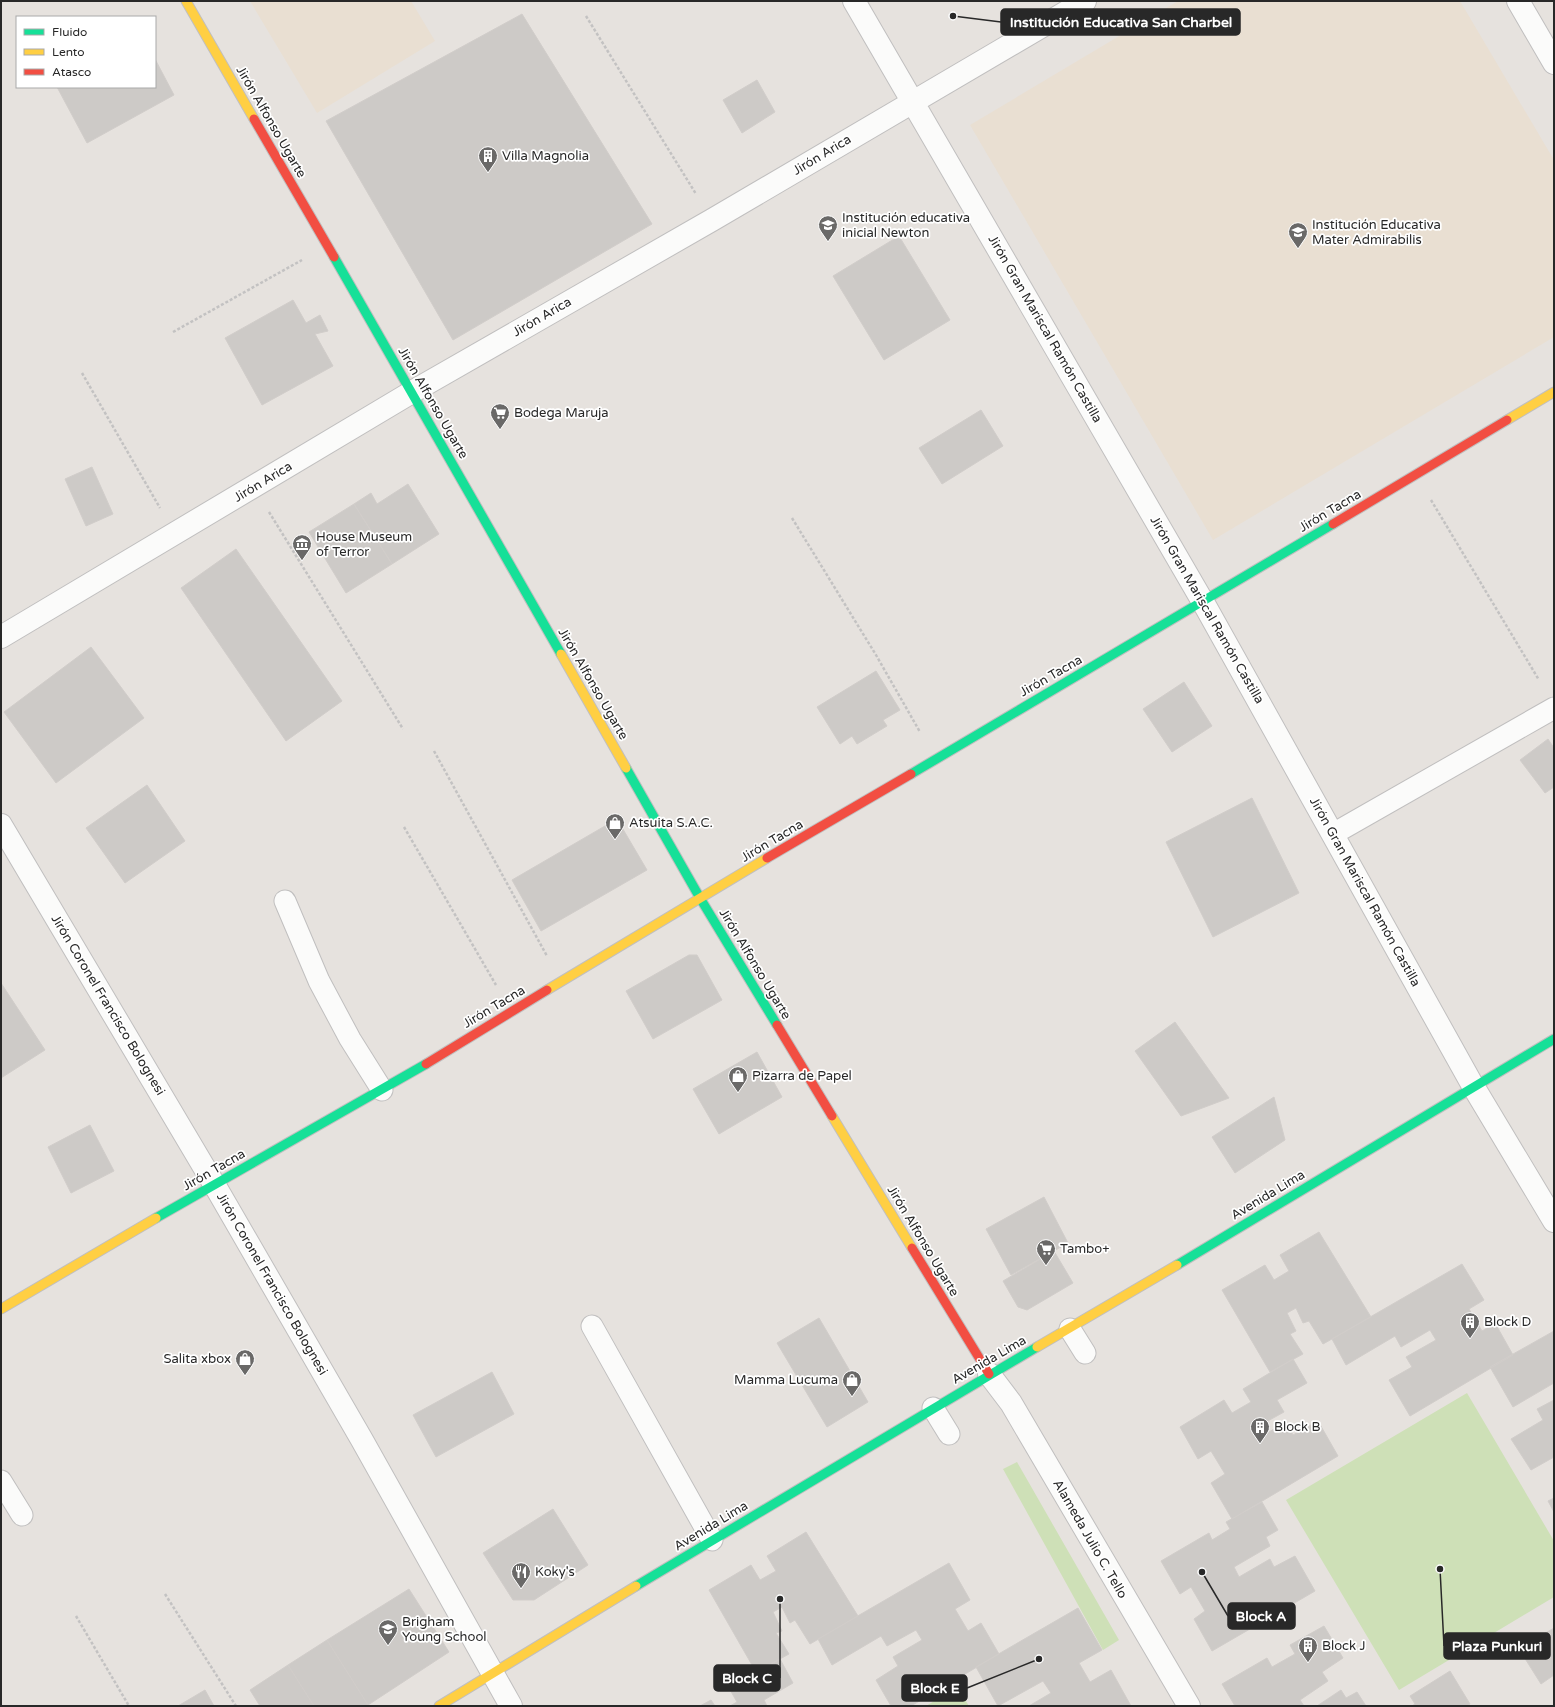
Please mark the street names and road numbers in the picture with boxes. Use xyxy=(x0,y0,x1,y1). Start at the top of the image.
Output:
street label: Jirón Alfonso Ugarte xyxy=(232,63,310,181)
street label: Jirón Arica xyxy=(790,131,854,179)
street label: Jirón Gran Mariscal Ramón Castilla xyxy=(985,232,1105,426)
street label: Jirón Arica xyxy=(510,294,574,340)
street label: Jirón Alfonso Ugarte xyxy=(394,344,472,462)
street label: Jirón Arica xyxy=(231,458,295,506)
street label: Jirón Tacna xyxy=(1296,486,1364,536)
street label: Jirón Gran Mariscal Ramón Castilla xyxy=(1147,513,1267,707)
street label: Jirón Alfonso Ugarte xyxy=(554,625,632,743)
street label: Jirón Tacna xyxy=(1017,652,1085,700)
street label: Jirón Gran Mariscal Ramón Castilla xyxy=(1306,794,1424,990)
street label: Jirón Tacna xyxy=(738,816,806,866)
street label: Jirón Alfonso Ugarte xyxy=(716,906,794,1022)
street label: Jirón Coronel Francisco Bolognesi xyxy=(48,912,168,1098)
street label: Jirón Tacna xyxy=(460,982,528,1032)
street label: Jirón Tacna xyxy=(180,1146,248,1194)
street label: Avenida Lima xyxy=(1228,1167,1308,1223)
street label: Jirón Alfonso Ugarte xyxy=(884,1183,962,1299)
street label: Jirón Coronel Francisco Bolognesi xyxy=(213,1190,331,1378)
street label: Avenida Lima xyxy=(949,1332,1029,1388)
street label: Alameda Julio C. Tello xyxy=(1049,1477,1131,1601)
street label: Avenida Lima xyxy=(671,1498,751,1554)

